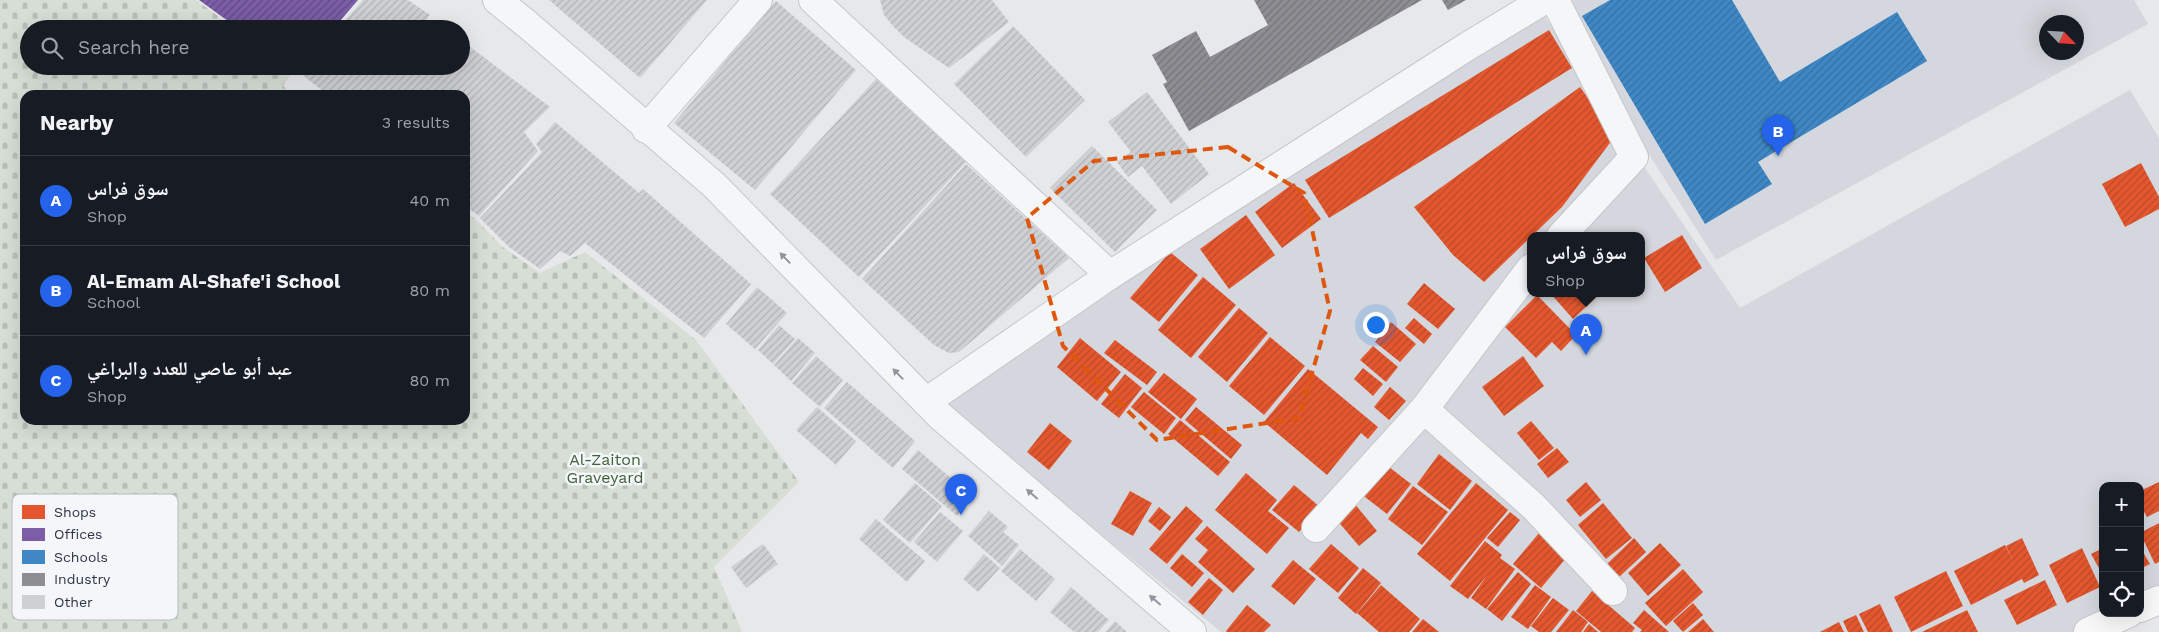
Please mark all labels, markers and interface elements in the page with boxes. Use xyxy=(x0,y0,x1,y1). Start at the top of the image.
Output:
north arrow xyxy=(2039,15,2084,60)
search box xyxy=(20,20,470,75)
icon: search xyxy=(38,34,66,62)
text: Search here xyxy=(78,36,189,59)
text: Nearby xyxy=(40,110,113,135)
text: 3 results xyxy=(382,113,450,132)
pin: B xyxy=(1762,115,1794,156)
text: سوق فراس xyxy=(87,177,169,200)
text: A xyxy=(51,191,61,210)
text: 40 m xyxy=(410,191,450,210)
text: Shop xyxy=(87,207,127,226)
popup xyxy=(1527,232,1645,297)
text: سوق فراس xyxy=(1545,241,1627,264)
one-way arrow xyxy=(779,252,791,264)
text: Al-Emam Al-Shafe'i School xyxy=(87,270,340,293)
text: Shop xyxy=(1545,271,1585,290)
text: B xyxy=(51,281,61,300)
text: 80 m xyxy=(409,281,450,300)
text: School xyxy=(87,293,140,312)
your location xyxy=(1363,312,1389,338)
pin: A xyxy=(1570,314,1602,355)
text: عبد أبو عاصي للعدد والبراغي xyxy=(87,357,292,380)
one-way arrow xyxy=(893,368,905,380)
text: C xyxy=(51,371,61,390)
text: 80 m xyxy=(409,371,450,390)
text: Shop xyxy=(87,387,127,406)
park label: Al-Zaiton Graveyard xyxy=(566,450,644,487)
pin: C xyxy=(945,474,977,515)
map controls xyxy=(2099,482,2144,617)
button: + xyxy=(2099,482,2144,527)
one-way arrow xyxy=(1025,489,1038,500)
legend xyxy=(12,494,178,620)
text: Shops xyxy=(54,504,96,520)
text: Offices xyxy=(54,526,103,542)
button: − xyxy=(2099,527,2144,572)
text: Schools xyxy=(54,549,108,565)
text: Industry xyxy=(54,571,111,587)
button: locate xyxy=(2099,572,2144,617)
text: Other xyxy=(54,594,93,610)
one-way arrow xyxy=(1149,595,1162,606)

